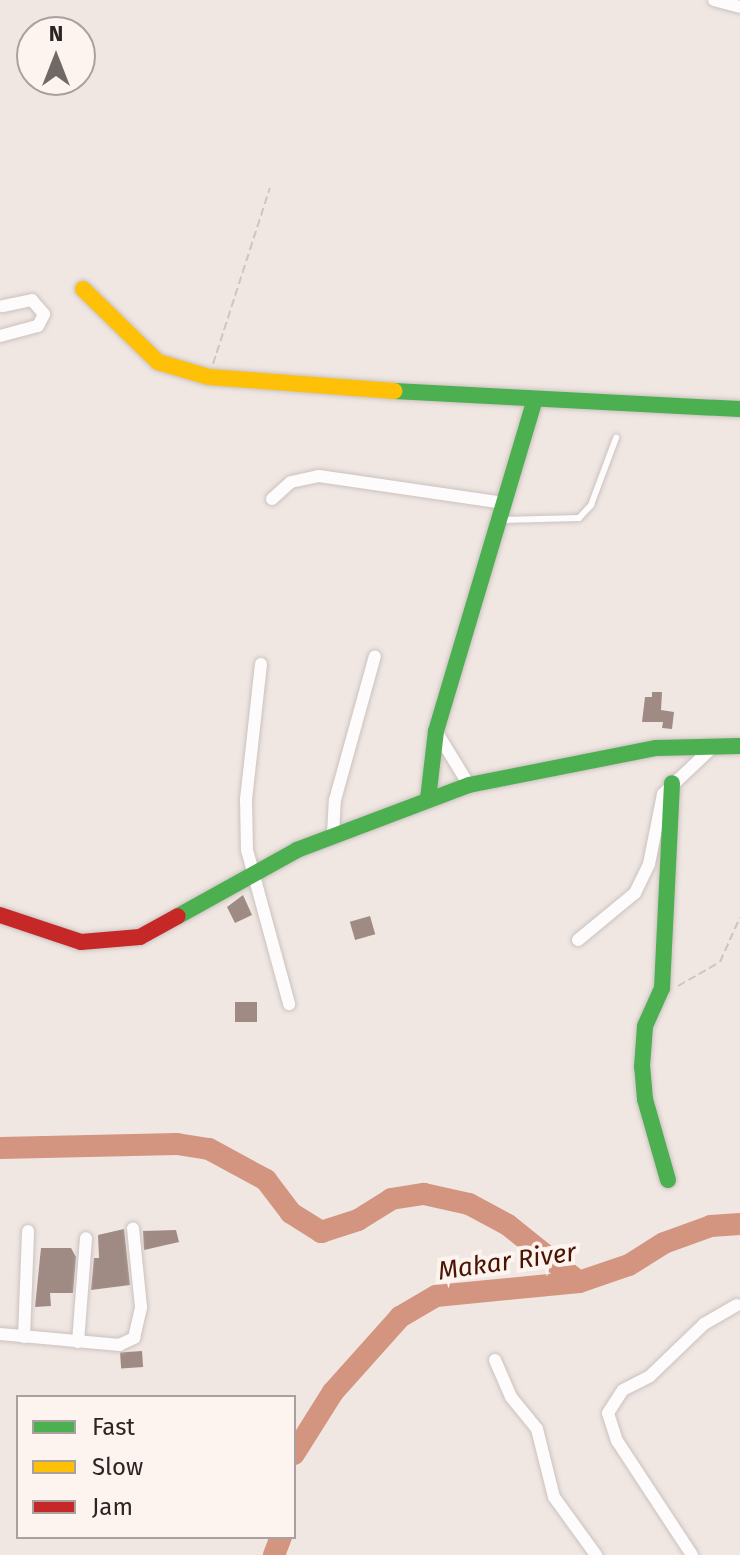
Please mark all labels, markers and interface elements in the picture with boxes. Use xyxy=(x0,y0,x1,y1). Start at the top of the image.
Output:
north arrow xyxy=(16,16,96,96)
text: N xyxy=(49,20,63,47)
water label: Makar River xyxy=(436,1237,578,1287)
legend xyxy=(16,1395,296,1539)
text: Fast xyxy=(92,1413,135,1441)
text: Slow xyxy=(92,1453,143,1481)
text: Jam xyxy=(92,1493,133,1521)

